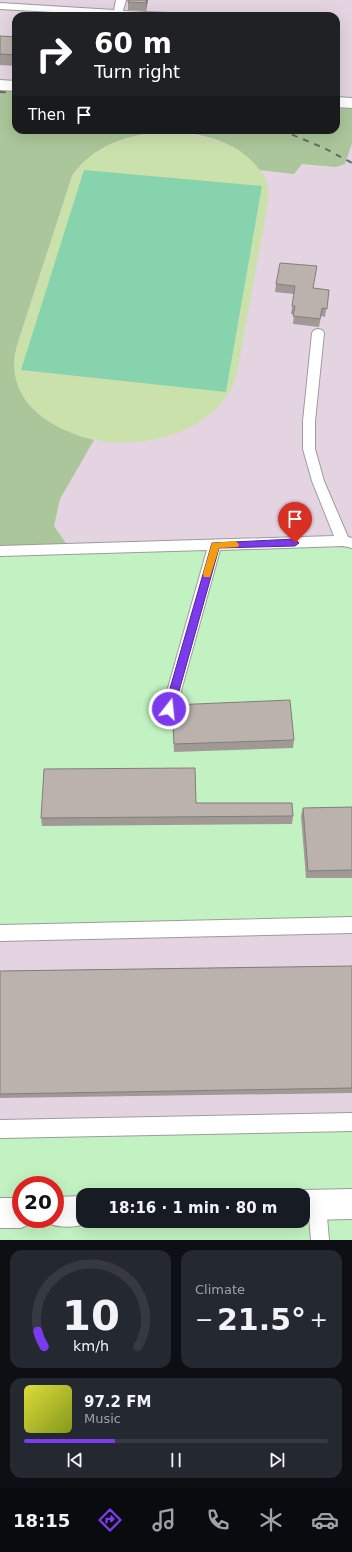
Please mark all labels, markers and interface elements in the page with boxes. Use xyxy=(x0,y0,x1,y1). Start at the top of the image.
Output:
text: 60 m xyxy=(94,27,172,60)
icon: right xyxy=(28,28,80,80)
text: Turn right xyxy=(94,61,180,82)
icon: arrive xyxy=(73,104,95,126)
text: Then xyxy=(28,106,65,124)
pin xyxy=(278,502,312,543)
icon: arrive xyxy=(284,508,306,530)
position arrow xyxy=(148,688,190,730)
speed limit sign: 20 xyxy=(12,1176,64,1228)
text: 18:16 · 1 min · 80 m xyxy=(109,1199,277,1217)
text: Climate xyxy=(195,1282,245,1297)
text: 10 xyxy=(62,1291,119,1340)
text: 21.5° xyxy=(217,1302,306,1337)
text: − xyxy=(195,1307,213,1332)
text: + xyxy=(310,1307,328,1332)
text: km/h xyxy=(72,1338,109,1354)
text: 97.2 FM xyxy=(84,1393,151,1411)
text: Music xyxy=(84,1411,121,1426)
icon: previous xyxy=(64,1449,86,1471)
icon: pause xyxy=(165,1449,187,1471)
icon: next xyxy=(266,1449,288,1471)
icon: directions xyxy=(96,1506,124,1534)
icon: music xyxy=(150,1506,178,1534)
icon: phone xyxy=(204,1506,232,1534)
icon: climate xyxy=(257,1506,285,1534)
icon: car xyxy=(311,1506,339,1534)
text: 18:15 xyxy=(13,1510,70,1531)

